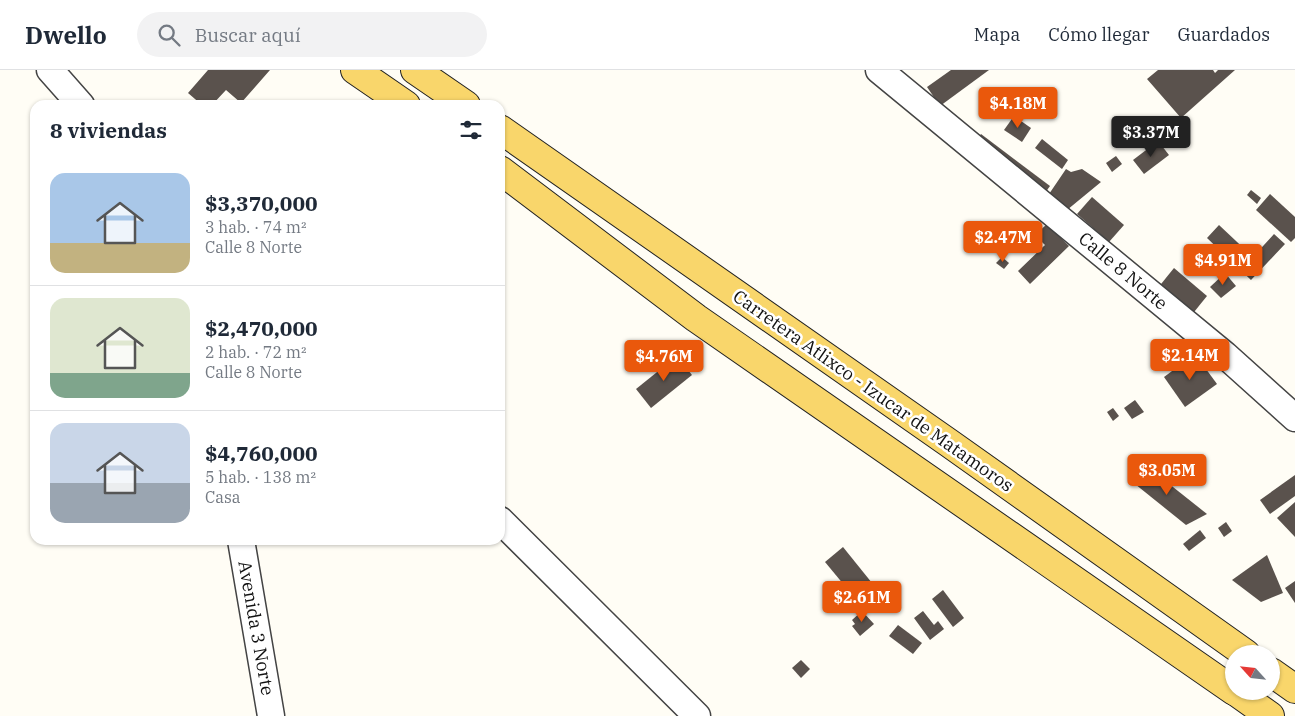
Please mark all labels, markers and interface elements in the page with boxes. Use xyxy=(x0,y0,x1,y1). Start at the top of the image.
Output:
search box xyxy=(137,12,487,57)
text: Dwello xyxy=(25,19,107,51)
icon: search xyxy=(155,21,183,49)
text: Buscar aquí xyxy=(195,23,301,47)
text: Mapa xyxy=(974,23,1020,46)
text: Cómo llegar xyxy=(1048,23,1149,46)
text: Guardados xyxy=(1177,23,1270,46)
pin: $4.18M xyxy=(977,87,1059,129)
text: $4.18M xyxy=(989,93,1047,113)
text: 8 viviendas xyxy=(50,116,167,144)
icon: filters xyxy=(457,116,485,144)
pin: $3.37M xyxy=(1110,116,1192,158)
text: $3.37M xyxy=(1122,122,1180,142)
text: $3,370,000 xyxy=(205,189,318,217)
icon: home xyxy=(90,193,150,253)
text: 3 hab. · 74 m² xyxy=(205,217,307,237)
pin: $2.47M xyxy=(962,220,1044,263)
text: $2.47M xyxy=(974,227,1032,247)
street label: Calle 8 Norte xyxy=(1074,227,1173,315)
text: Calle 8 Norte xyxy=(205,237,302,257)
pin: $4.91M xyxy=(1182,244,1264,286)
text: $4.91M xyxy=(1194,250,1252,270)
street label: Carretera Atlixco - Izucar de Matamoros xyxy=(729,284,1018,497)
text: $2,470,000 xyxy=(205,314,318,342)
icon: home xyxy=(90,318,150,378)
pin: $2.14M xyxy=(1149,338,1231,381)
pin: $4.76M xyxy=(623,340,705,382)
text: 2 hab. · 72 m² xyxy=(205,342,307,362)
text: $2.14M xyxy=(1161,345,1219,365)
text: $4.76M xyxy=(635,346,693,366)
text: Calle 8 Norte xyxy=(205,362,302,382)
text: $4,760,000 xyxy=(205,439,318,467)
icon: home xyxy=(90,443,150,503)
pin: $3.05M xyxy=(1126,454,1208,496)
text: $3.05M xyxy=(1138,460,1196,480)
text: 5 hab. · 138 m² xyxy=(205,467,316,487)
text: Casa xyxy=(205,487,241,507)
street label: Avenida 3 Norte xyxy=(233,559,280,697)
pin: $2.61M xyxy=(821,580,903,623)
text: $2.61M xyxy=(833,587,891,607)
north arrow xyxy=(1225,645,1280,700)
map controls xyxy=(1225,645,1280,700)

